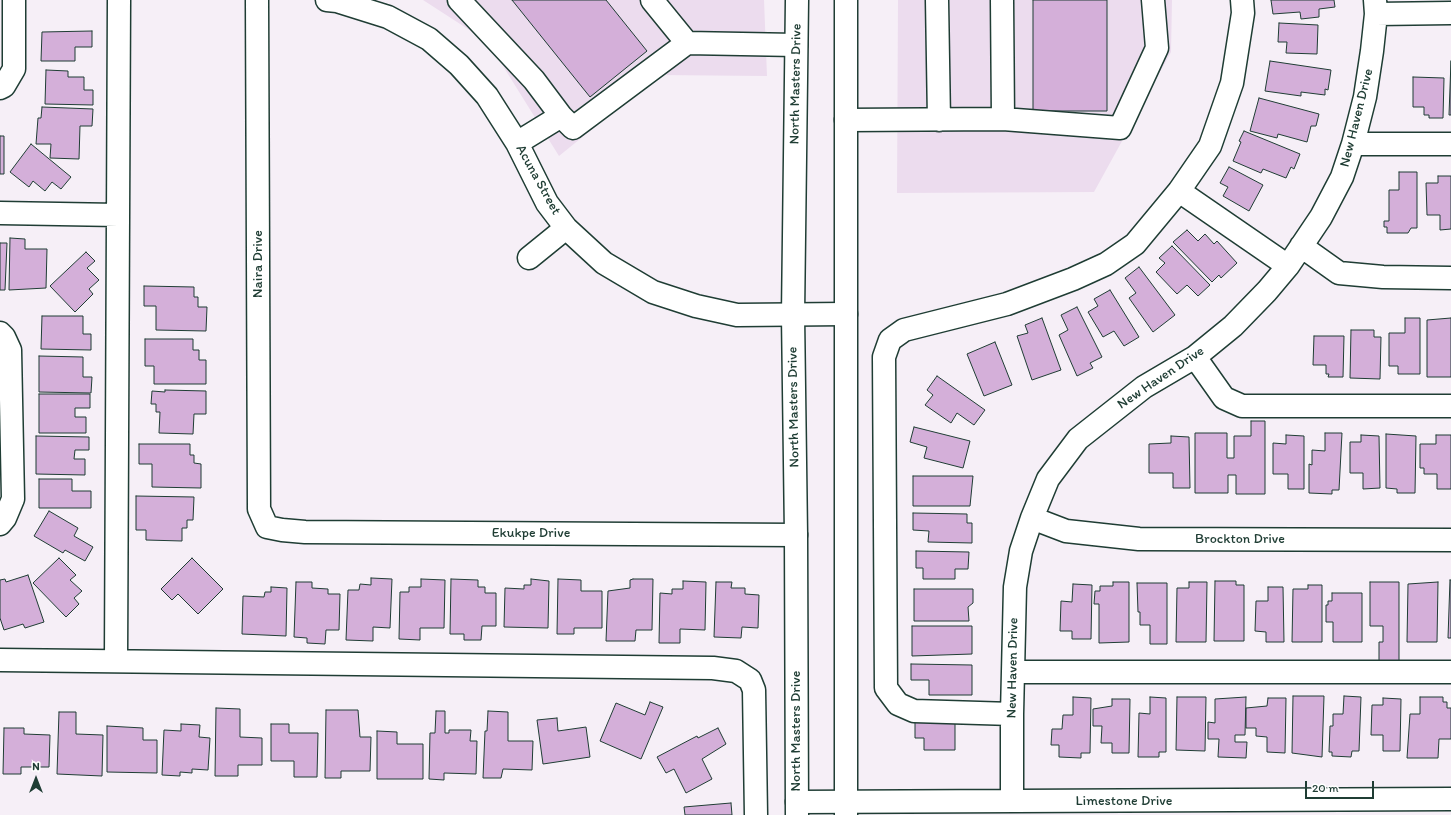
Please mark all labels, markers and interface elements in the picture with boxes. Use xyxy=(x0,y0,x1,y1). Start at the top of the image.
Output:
street label: North Masters Drive xyxy=(787,23,805,145)
street label: New Haven Drive xyxy=(1337,67,1377,169)
street label: Acuna Street xyxy=(512,142,564,218)
street label: Naira Drive xyxy=(250,230,266,298)
street label: New Haven Drive xyxy=(1114,343,1208,413)
street label: North Masters Drive xyxy=(785,346,803,468)
street label: Ekukpe Drive xyxy=(492,525,570,541)
street label: Brockton Drive xyxy=(1195,531,1285,547)
street label: New Haven Drive xyxy=(1004,617,1022,719)
street label: North Masters Drive xyxy=(788,671,804,791)
north arrow xyxy=(16,759,56,799)
text: N xyxy=(32,760,40,773)
scale bar xyxy=(1307,773,1376,799)
text: 20 m xyxy=(1312,781,1339,795)
street label: Limestone Drive xyxy=(1076,793,1172,809)

